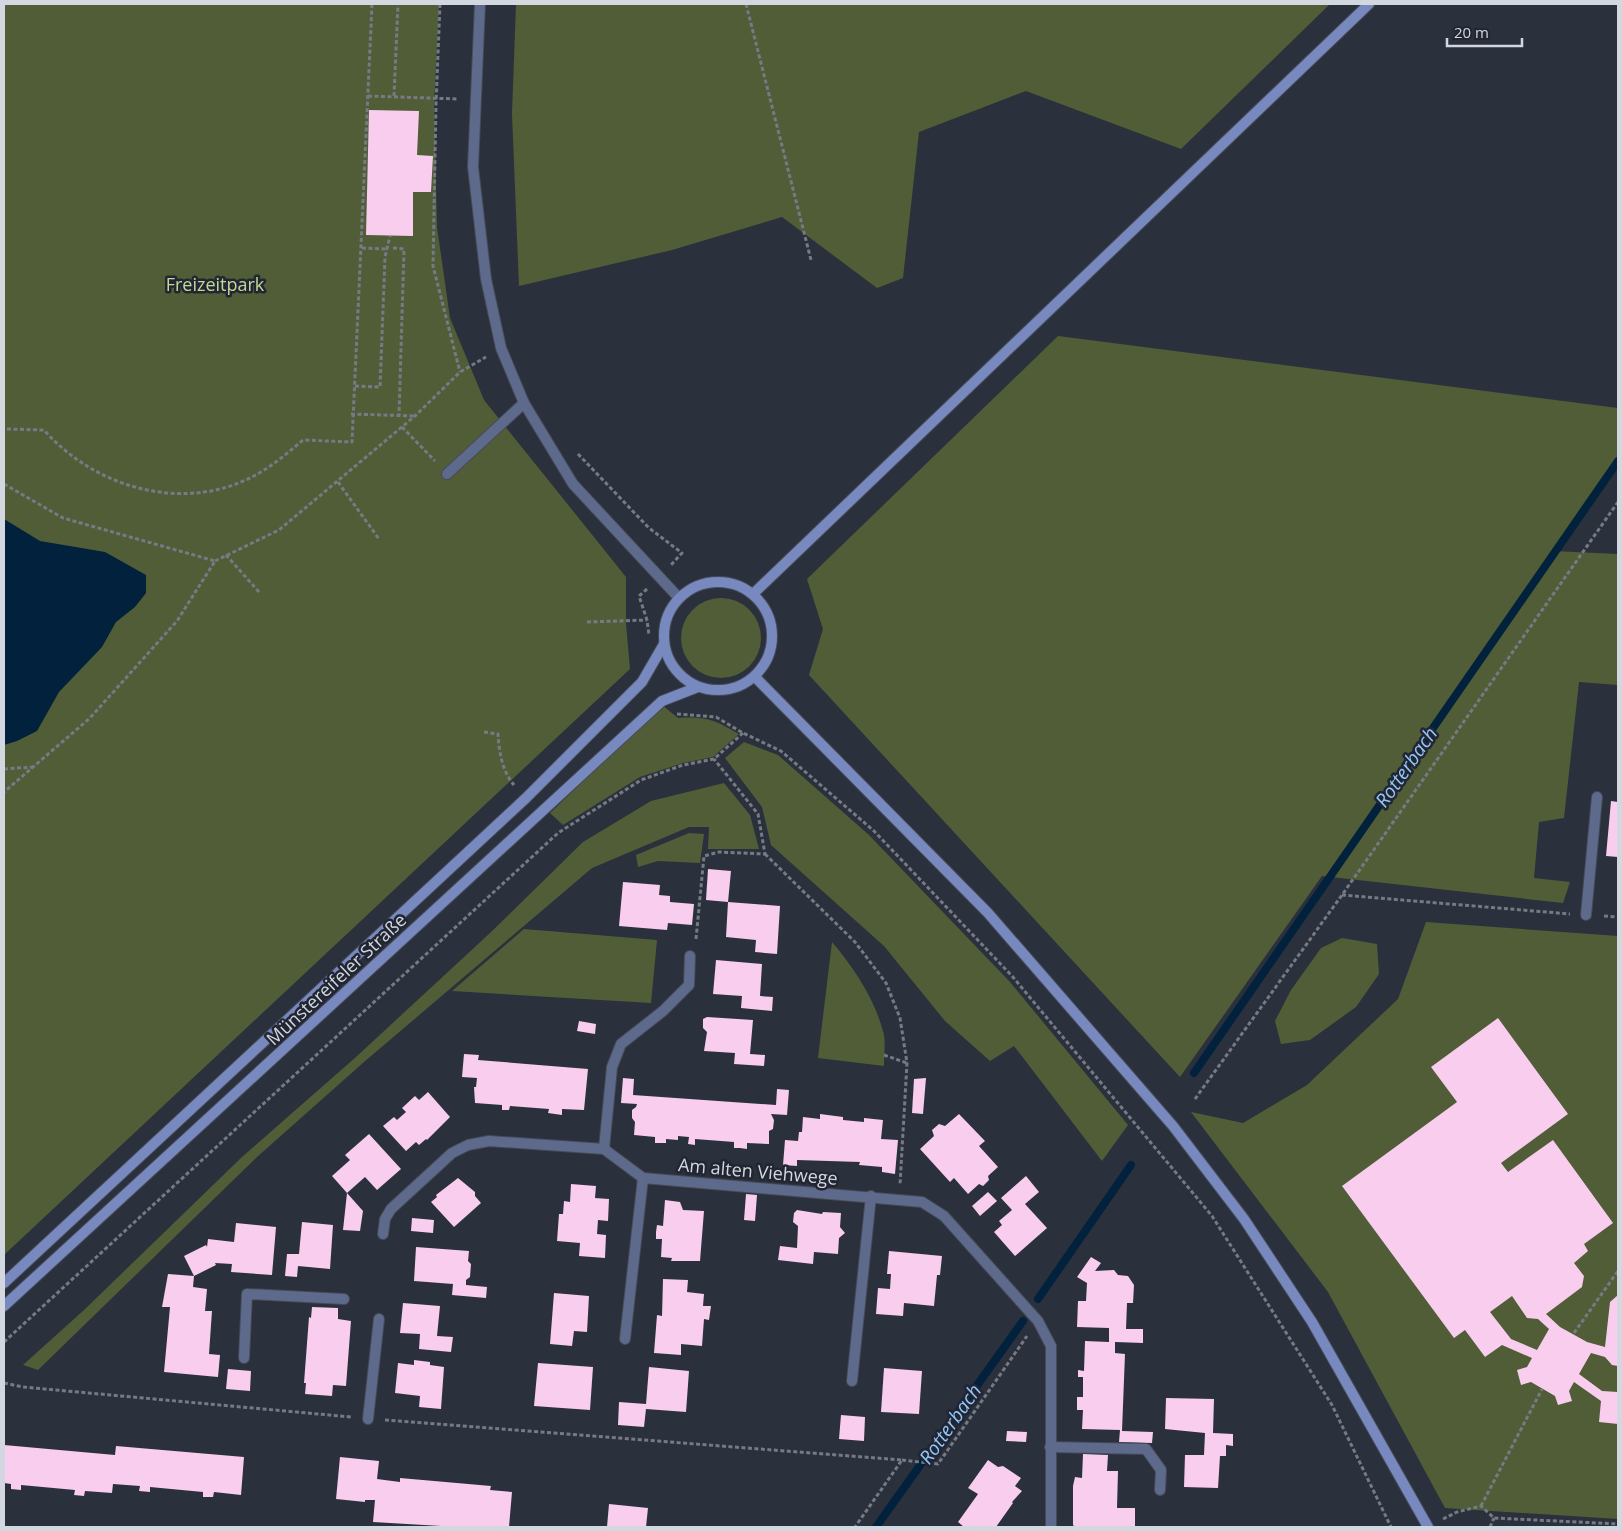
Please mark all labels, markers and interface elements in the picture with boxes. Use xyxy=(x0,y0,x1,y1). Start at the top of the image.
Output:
scale bar xyxy=(1447,15,1522,47)
text: 20 m xyxy=(1454,22,1489,42)
park label: Freizeitpark xyxy=(166,272,265,296)
water label: Rotterbach xyxy=(1369,722,1443,812)
street label: Münstereifeler Straße xyxy=(261,908,411,1050)
street label: Am alten Viehwege xyxy=(677,1152,839,1190)
water label: Rotterbach xyxy=(913,1379,987,1469)

